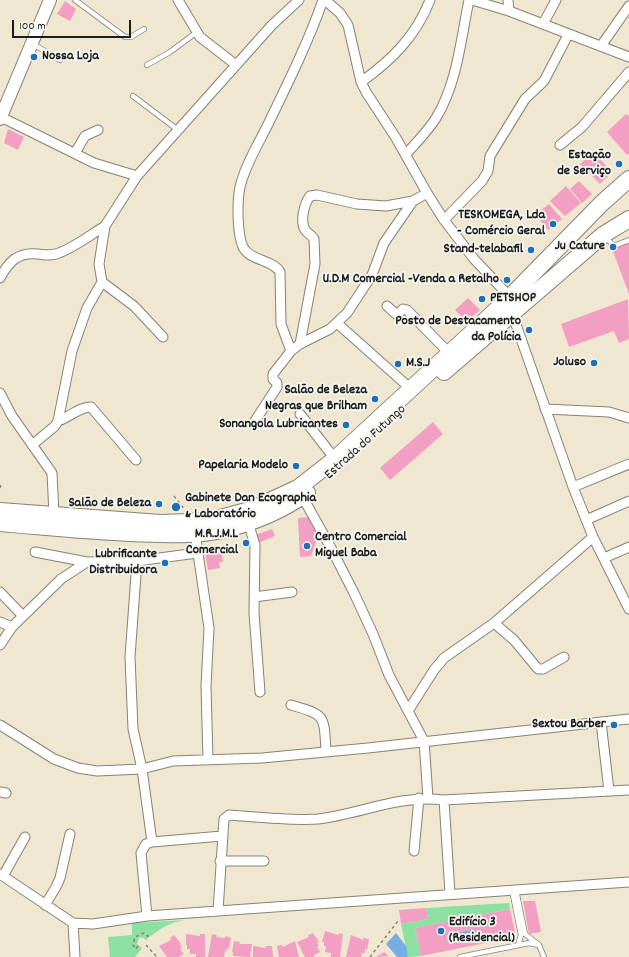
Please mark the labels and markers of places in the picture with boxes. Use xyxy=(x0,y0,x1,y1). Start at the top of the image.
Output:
place label: Nossa Loja xyxy=(42,49,99,65)
marker: Nossa Loja xyxy=(29,52,39,62)
place label: Estação de Serviço xyxy=(557,148,611,180)
marker: Estação de Serviço xyxy=(614,159,624,169)
place label: TESKOMEGA, Lda - Comércio Geral xyxy=(457,208,545,240)
marker: TESKOMEGA, Lda - Comércio Geral xyxy=(548,219,558,229)
place label: Ju Cature xyxy=(555,239,605,255)
place label: Stand-telabafil xyxy=(444,242,523,258)
marker: Ju Cature xyxy=(608,242,618,252)
marker: Stand-telabafil xyxy=(526,245,536,255)
place label: U.D.M Comercial -Venda a Retalho xyxy=(323,272,499,288)
marker: U.D.M Comercial -Venda a Retalho xyxy=(502,275,512,285)
place label: PETSHOP xyxy=(490,291,536,307)
marker: PETSHOP xyxy=(477,294,487,304)
place label: Posto de Destacamento da Polícia xyxy=(395,314,521,346)
marker: Posto de Destacamento da Polícia xyxy=(524,325,534,335)
place label: Joluso xyxy=(553,355,586,371)
place label: M.S.J xyxy=(406,356,430,372)
marker: Joluso xyxy=(589,358,599,368)
marker: M.S.J xyxy=(393,359,403,369)
place label: Salão de Beleza Negras que Brilham xyxy=(265,383,367,416)
marker: Salão de Beleza Negras que Brilham xyxy=(370,394,380,404)
place label: Sonangola Lubricantes xyxy=(219,417,338,433)
marker: Sonangola Lubricantes xyxy=(341,420,351,430)
place label: Papelaria Modelo xyxy=(198,458,288,474)
marker: Papelaria Modelo xyxy=(291,461,301,471)
place label: Gabinete Dan Ecographia & Laboratório xyxy=(185,491,316,524)
place label: Salão de Beleza xyxy=(68,496,151,512)
marker: Salão de Beleza xyxy=(154,499,164,509)
marker: Gabinete Dan Ecographia & Laboratório xyxy=(170,501,182,513)
place label: M.R.J.M.L Comercial xyxy=(186,527,238,560)
place label: Centro Comercial Miguel Baba xyxy=(315,530,407,562)
marker: M.R.J.M.L Comercial xyxy=(241,538,251,548)
marker: Centro Comercial Miguel Baba xyxy=(302,541,312,551)
place label: Lubrificante Distribuidora xyxy=(89,547,157,580)
marker: Lubrificante Distribuidora xyxy=(160,558,170,568)
place label: Sextou Barber xyxy=(532,717,606,733)
marker: Sextou Barber xyxy=(609,720,619,730)
place label: Edifício 3 (Residencial) xyxy=(449,915,515,948)
marker: Edifício 3 (Residencial) xyxy=(436,926,446,936)

